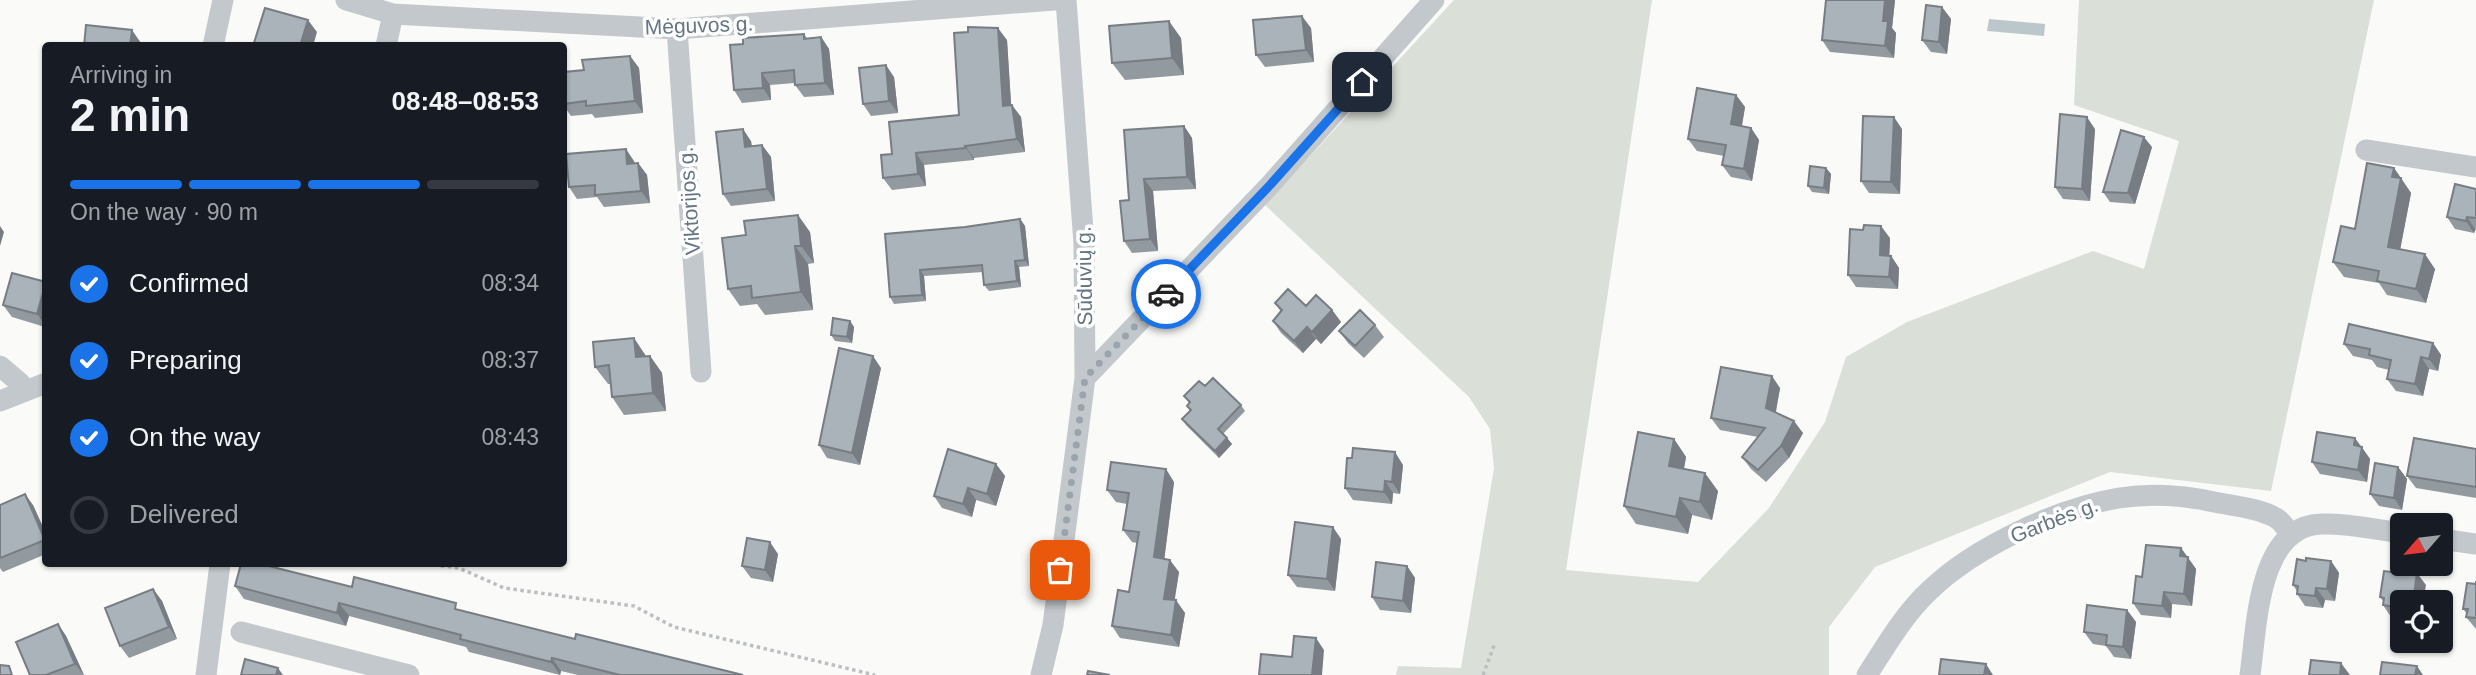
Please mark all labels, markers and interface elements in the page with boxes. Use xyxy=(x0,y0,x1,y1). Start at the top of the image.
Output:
street label: Mėguvos g. xyxy=(644,12,754,38)
pin xyxy=(1332,52,1392,112)
text: Arriving in xyxy=(70,62,172,88)
icon: home xyxy=(1343,63,1381,101)
text: 08:48–08:53 xyxy=(392,86,539,116)
text: 2 min xyxy=(70,89,190,141)
street label: Viktorijos g. xyxy=(674,146,704,256)
text: On the way · 90 m xyxy=(70,199,258,225)
street label: Sūduvių g. xyxy=(1072,226,1096,326)
courier xyxy=(1131,259,1201,329)
icon: check xyxy=(70,265,108,303)
text: Confirmed xyxy=(129,268,249,298)
text: 08:34 xyxy=(481,270,539,296)
icon: car xyxy=(1147,275,1185,313)
icon: check xyxy=(70,342,108,380)
text: Preparing xyxy=(129,345,242,375)
text: 08:37 xyxy=(481,347,539,373)
icon: check xyxy=(70,419,108,457)
text: On the way xyxy=(129,422,261,452)
text: 08:43 xyxy=(481,424,539,450)
street label: Garbės g. xyxy=(2007,493,2101,547)
text: Delivered xyxy=(129,499,239,529)
north arrow xyxy=(2390,513,2454,576)
map controls xyxy=(2390,513,2453,653)
pin xyxy=(1030,540,1090,600)
icon: bag xyxy=(1041,551,1079,589)
button: locate xyxy=(2390,590,2453,653)

